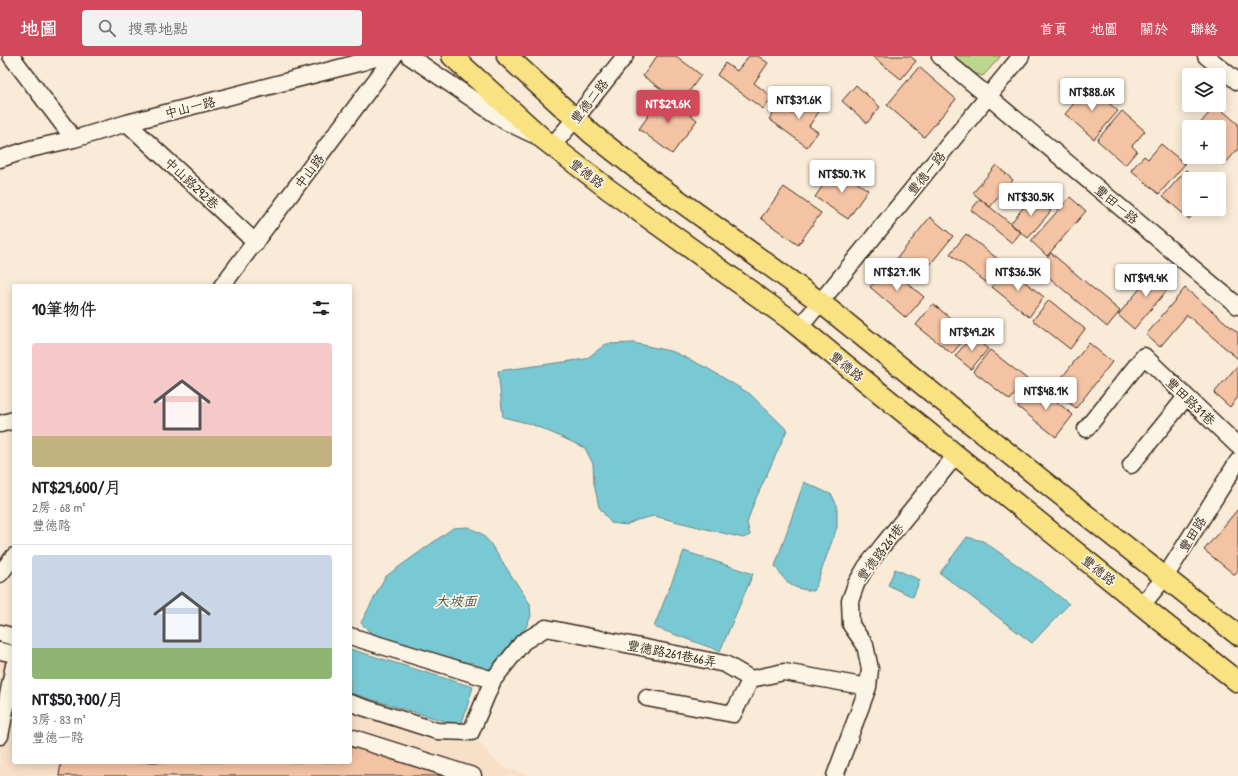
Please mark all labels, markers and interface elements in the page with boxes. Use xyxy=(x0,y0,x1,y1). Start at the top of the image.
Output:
search box xyxy=(82,10,362,46)
text: 地圖 xyxy=(20,15,58,41)
icon: search xyxy=(96,17,118,39)
text: 搜尋地點 xyxy=(128,18,188,39)
text: 首頁 xyxy=(1040,19,1068,38)
text: 地圖 xyxy=(1090,19,1118,38)
text: 關於 xyxy=(1140,19,1168,38)
text: 聯絡 xyxy=(1190,19,1218,38)
map controls xyxy=(1182,68,1226,216)
button: layers xyxy=(1182,68,1226,112)
street label: 豐德二路 xyxy=(566,75,612,127)
pin: NT$88.6K xyxy=(1051,78,1133,112)
text: NT$88.6K xyxy=(1069,82,1115,100)
pin: NT$31.6K xyxy=(758,86,840,120)
pin: NT$29.6K xyxy=(627,90,709,124)
text: NT$31.6K xyxy=(777,90,821,108)
street label: 中山一路 xyxy=(163,92,217,122)
text: NT$29.6K xyxy=(645,94,691,112)
button: + xyxy=(1182,120,1226,164)
street label: 豐德一路 xyxy=(903,147,949,199)
street label: 中山路 xyxy=(290,150,328,192)
street label: 中山路292巷 xyxy=(161,153,223,213)
street label: 豐德路 xyxy=(566,154,608,192)
pin: NT$50.7K xyxy=(801,160,883,194)
text: NT$50.7K xyxy=(819,164,865,182)
button: − xyxy=(1182,172,1226,216)
street label: 豐田一路 xyxy=(1091,180,1143,228)
pin: NT$30.5K xyxy=(990,183,1072,217)
text: NT$30.5K xyxy=(1008,187,1054,205)
pin: NT$27.1K xyxy=(856,258,938,292)
pin: NT$36.5K xyxy=(977,258,1059,292)
text: NT$27.1K xyxy=(874,262,920,280)
text: NT$36.5K xyxy=(995,262,1041,280)
pin: NT$49.4K xyxy=(1105,264,1187,298)
text: NT$49.4K xyxy=(1124,268,1168,286)
text: 10筆物件 xyxy=(32,297,97,320)
icon: filters xyxy=(310,297,332,319)
pin: NT$49.2K xyxy=(931,318,1013,352)
text: NT$49.2K xyxy=(950,322,994,340)
street label: 豐德路 xyxy=(826,347,868,385)
icon: home xyxy=(146,369,218,441)
street label: 豐田路31巷 xyxy=(1162,373,1220,429)
pin: NT$48.1K xyxy=(1005,377,1087,411)
text: NT$48.1K xyxy=(1024,381,1068,399)
text: NT$29,600/月 xyxy=(32,475,121,498)
text: 2房 · 68 m² xyxy=(32,498,85,516)
street label: 豐田路 xyxy=(1174,513,1210,555)
text: 豐德路 xyxy=(32,516,71,534)
street label: 豐德路261巷 xyxy=(852,519,908,585)
street label: 豐德路 xyxy=(1078,551,1120,589)
icon: home xyxy=(146,581,218,653)
water label: 大坡面 xyxy=(435,591,479,610)
street label: 豐德路261巷66弄 xyxy=(625,635,719,671)
text: NT$50,700/月 xyxy=(32,687,124,710)
text: 3房 · 83 m² xyxy=(32,710,86,728)
text: 豐德一路 xyxy=(32,728,84,746)

